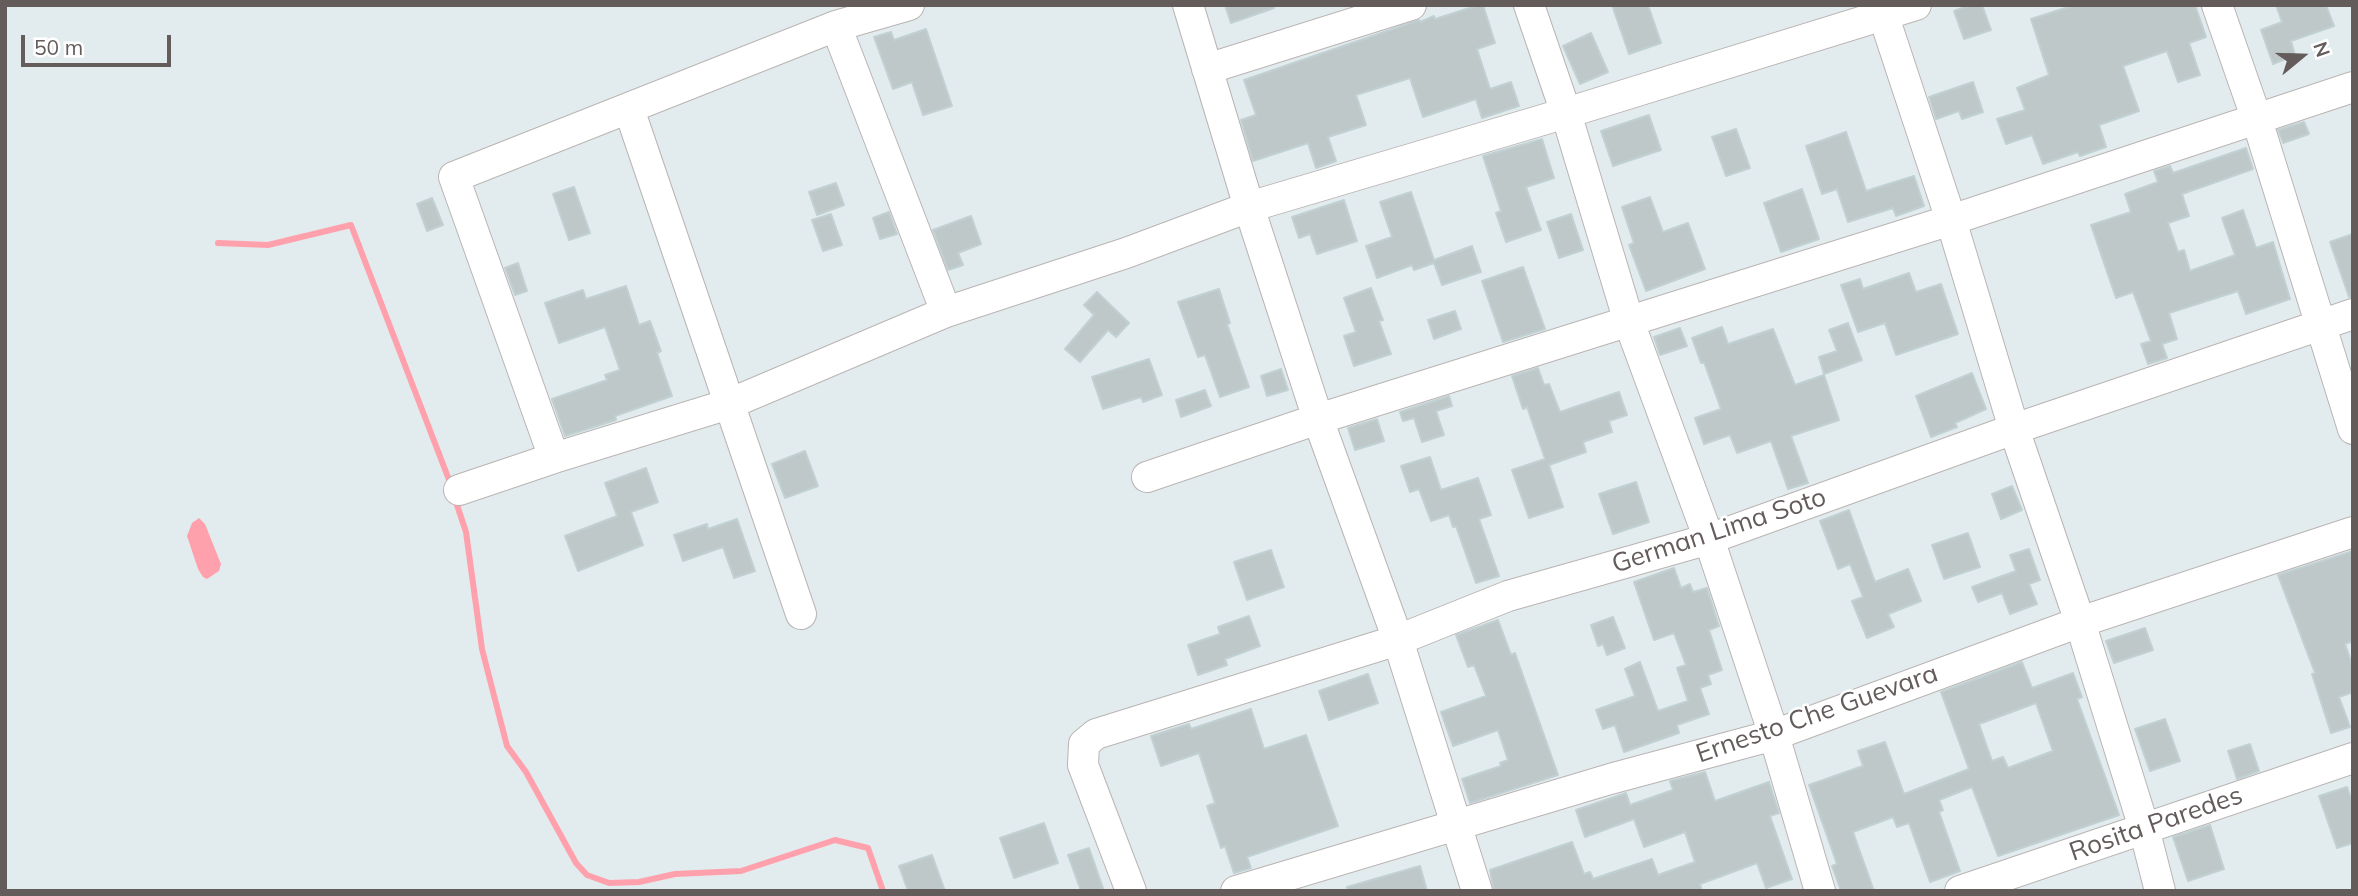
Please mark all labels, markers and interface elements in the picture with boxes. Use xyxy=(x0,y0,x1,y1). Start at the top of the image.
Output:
scale bar xyxy=(24,21,175,65)
north arrow xyxy=(2267,21,2337,91)
text: 50 m xyxy=(34,34,83,60)
text: N xyxy=(2308,38,2336,60)
street label: German Lima Soto xyxy=(1608,482,1830,580)
street label: Ernesto Che Guevara xyxy=(1692,658,1942,770)
street label: Rosita Paredes xyxy=(2065,780,2247,868)

